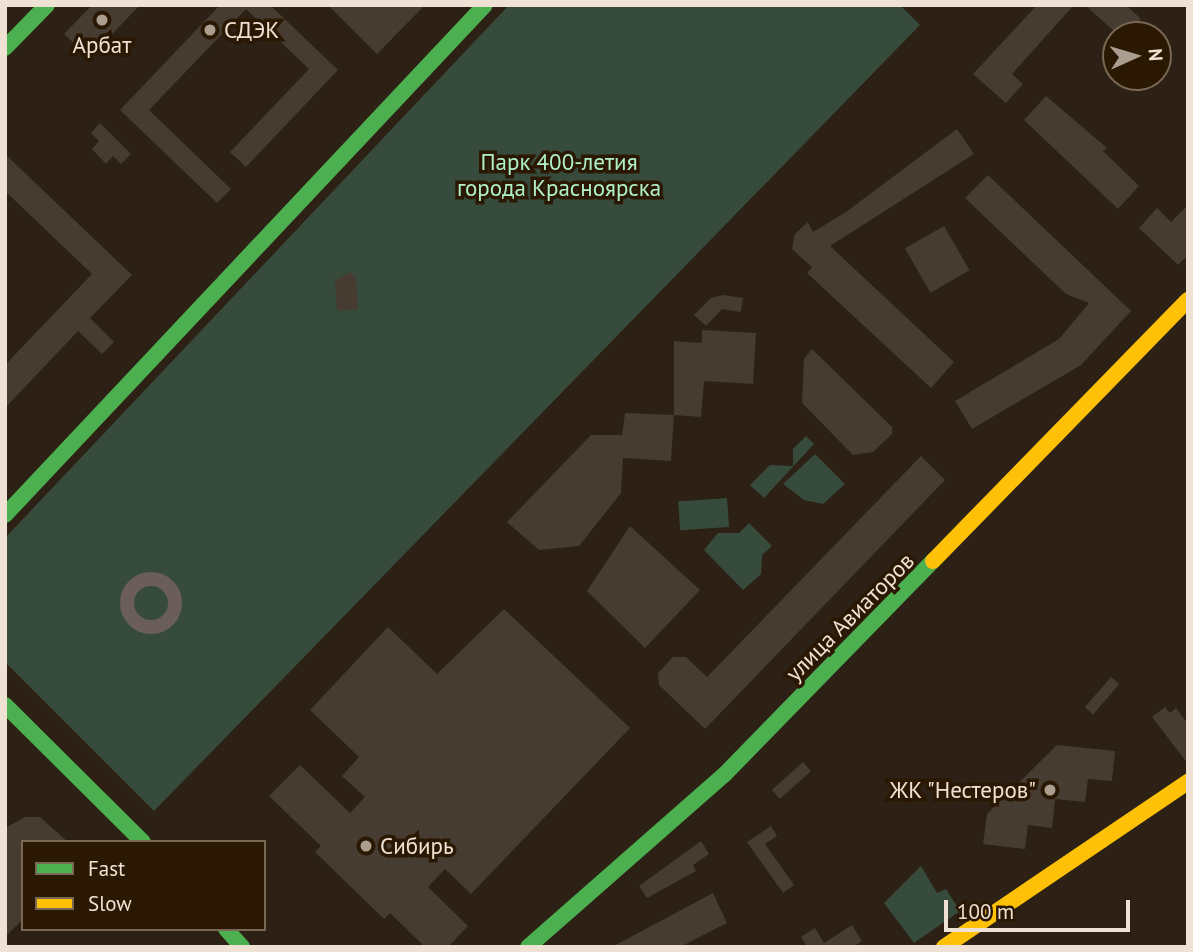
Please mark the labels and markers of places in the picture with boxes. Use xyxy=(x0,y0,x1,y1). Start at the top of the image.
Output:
marker: Арбат xyxy=(94,12,110,28)
place label: СДЭК xyxy=(224,16,279,44)
marker: СДЭК xyxy=(202,22,218,38)
place label: Арбат xyxy=(73,31,131,59)
place label: ЖК "Нестеров" xyxy=(888,776,1036,804)
marker: ЖК "Нестеров" xyxy=(1042,782,1058,798)
place label: Сибирь xyxy=(380,832,454,860)
marker: Сибирь xyxy=(358,838,374,854)

